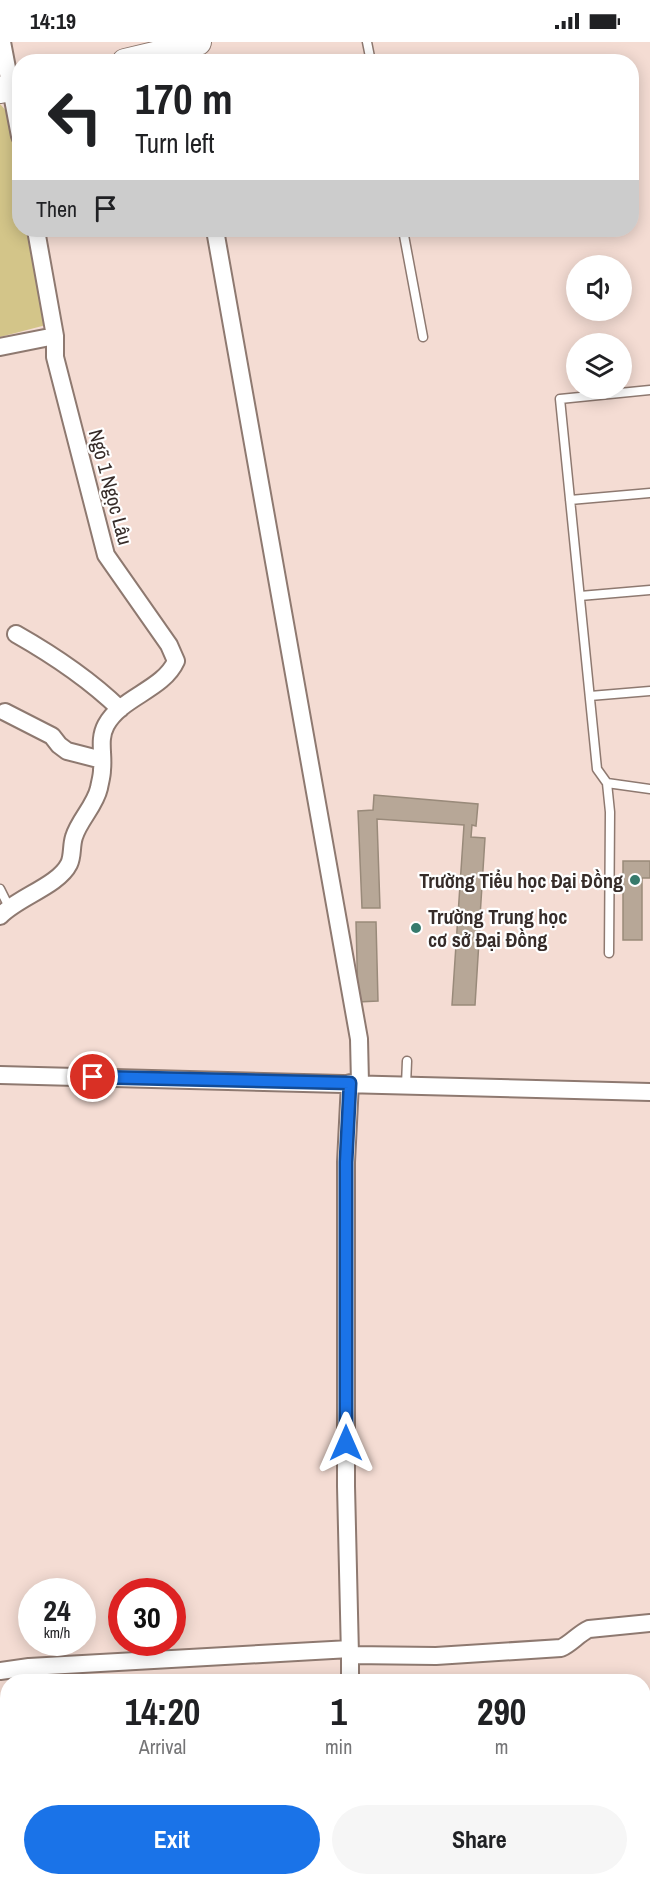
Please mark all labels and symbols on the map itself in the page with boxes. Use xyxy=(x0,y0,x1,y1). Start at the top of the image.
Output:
street label: Ngõ 1 Ngọc Lâu xyxy=(83,426,139,548)
place label: Trường Tiểu học Đại Đồng xyxy=(419,867,623,894)
marker: Trường Tiểu học Đại Đồng xyxy=(628,873,642,887)
place label: Trường Trung học cơ sở Đại Đồng xyxy=(428,903,567,953)
marker: Trường Trung học cơ sở Đại Đồng xyxy=(409,921,423,935)
pin xyxy=(67,1051,118,1102)
position arrow xyxy=(314,1411,378,1475)
speed limit sign: 30 xyxy=(108,1578,186,1656)

